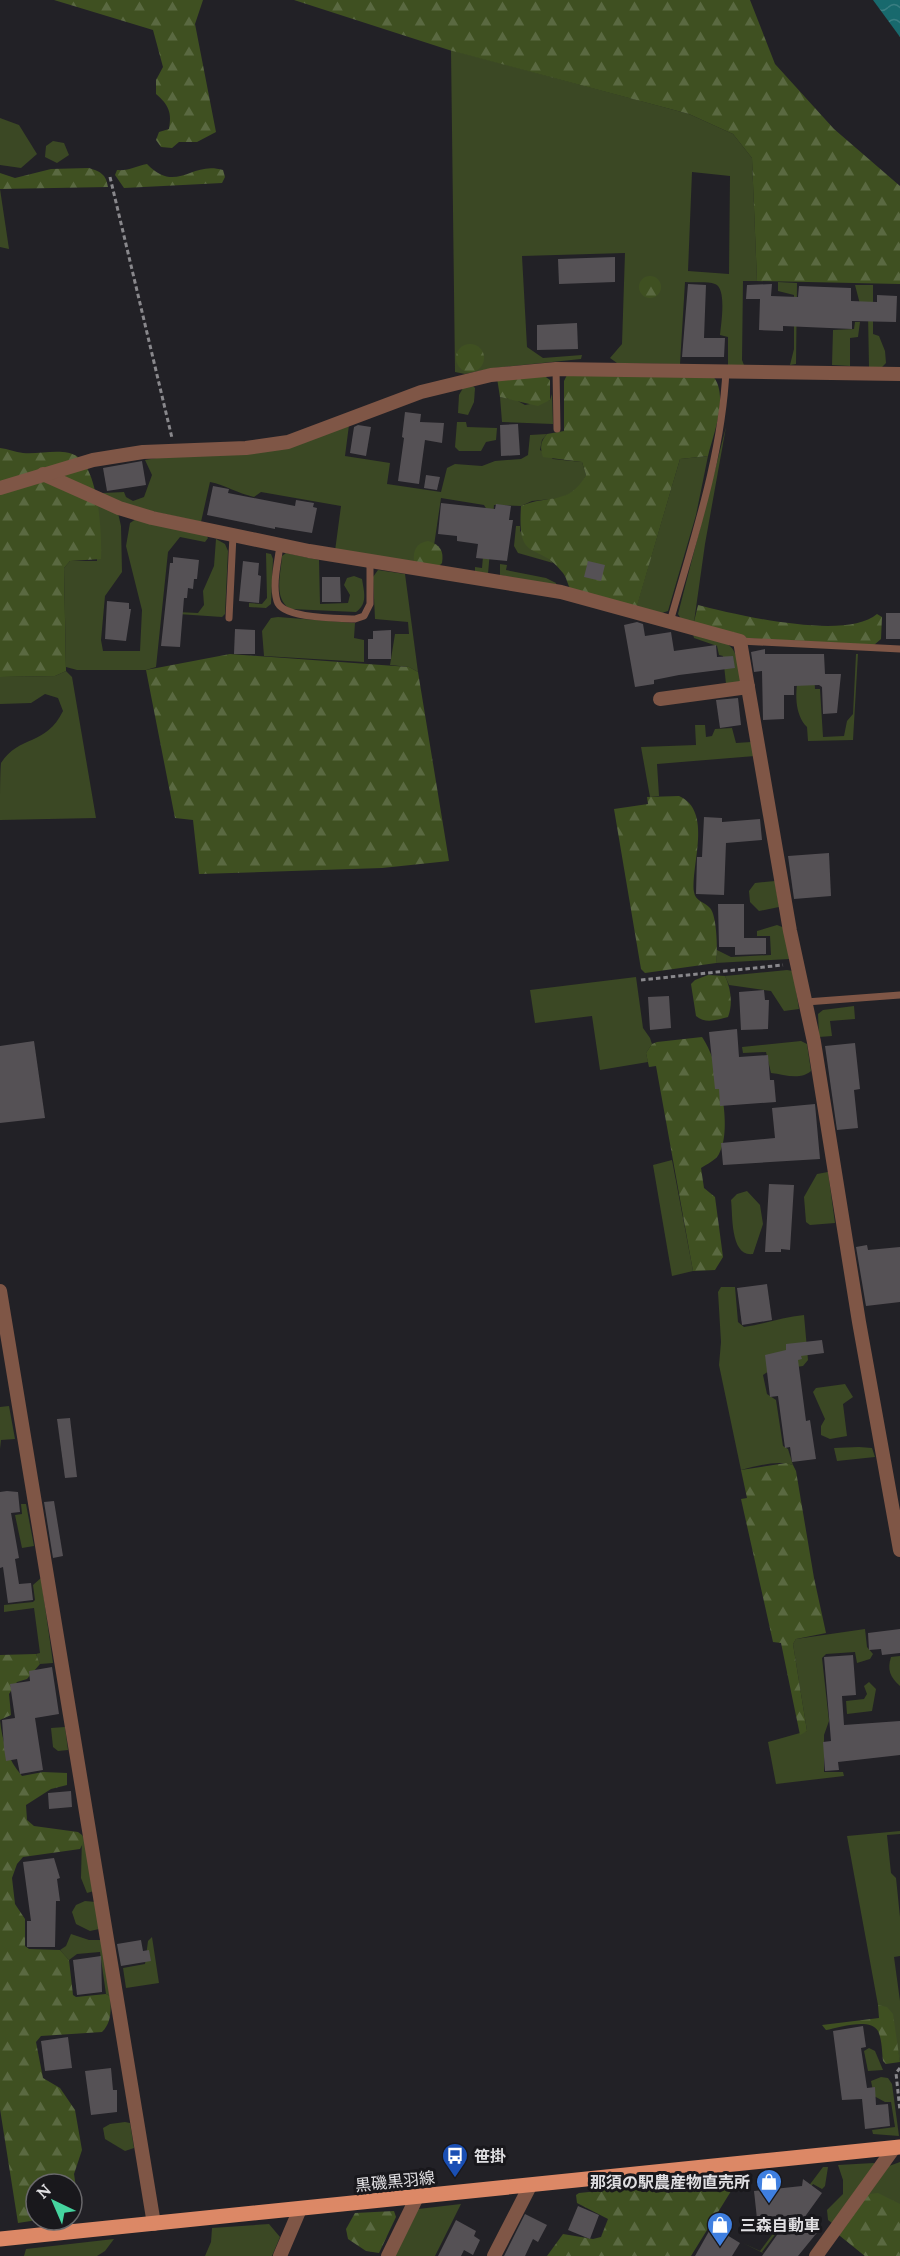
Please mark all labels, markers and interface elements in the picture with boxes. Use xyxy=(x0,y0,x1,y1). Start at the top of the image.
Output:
bus stop icon: 笹掛 xyxy=(440,2141,470,2179)
place label: 笹掛 xyxy=(474,2146,506,2166)
street label: 黒磯黒羽線 xyxy=(354,2167,436,2195)
shop icon: 那須の駅農産物直売所 xyxy=(754,2167,784,2205)
north arrow xyxy=(24,2172,84,2232)
place label: 那須の駅農産物直売所 xyxy=(590,2172,750,2192)
text: N xyxy=(32,2180,55,2203)
shop icon: 三森自動車 xyxy=(705,2210,735,2248)
place label: 三森自動車 xyxy=(740,2215,820,2235)

